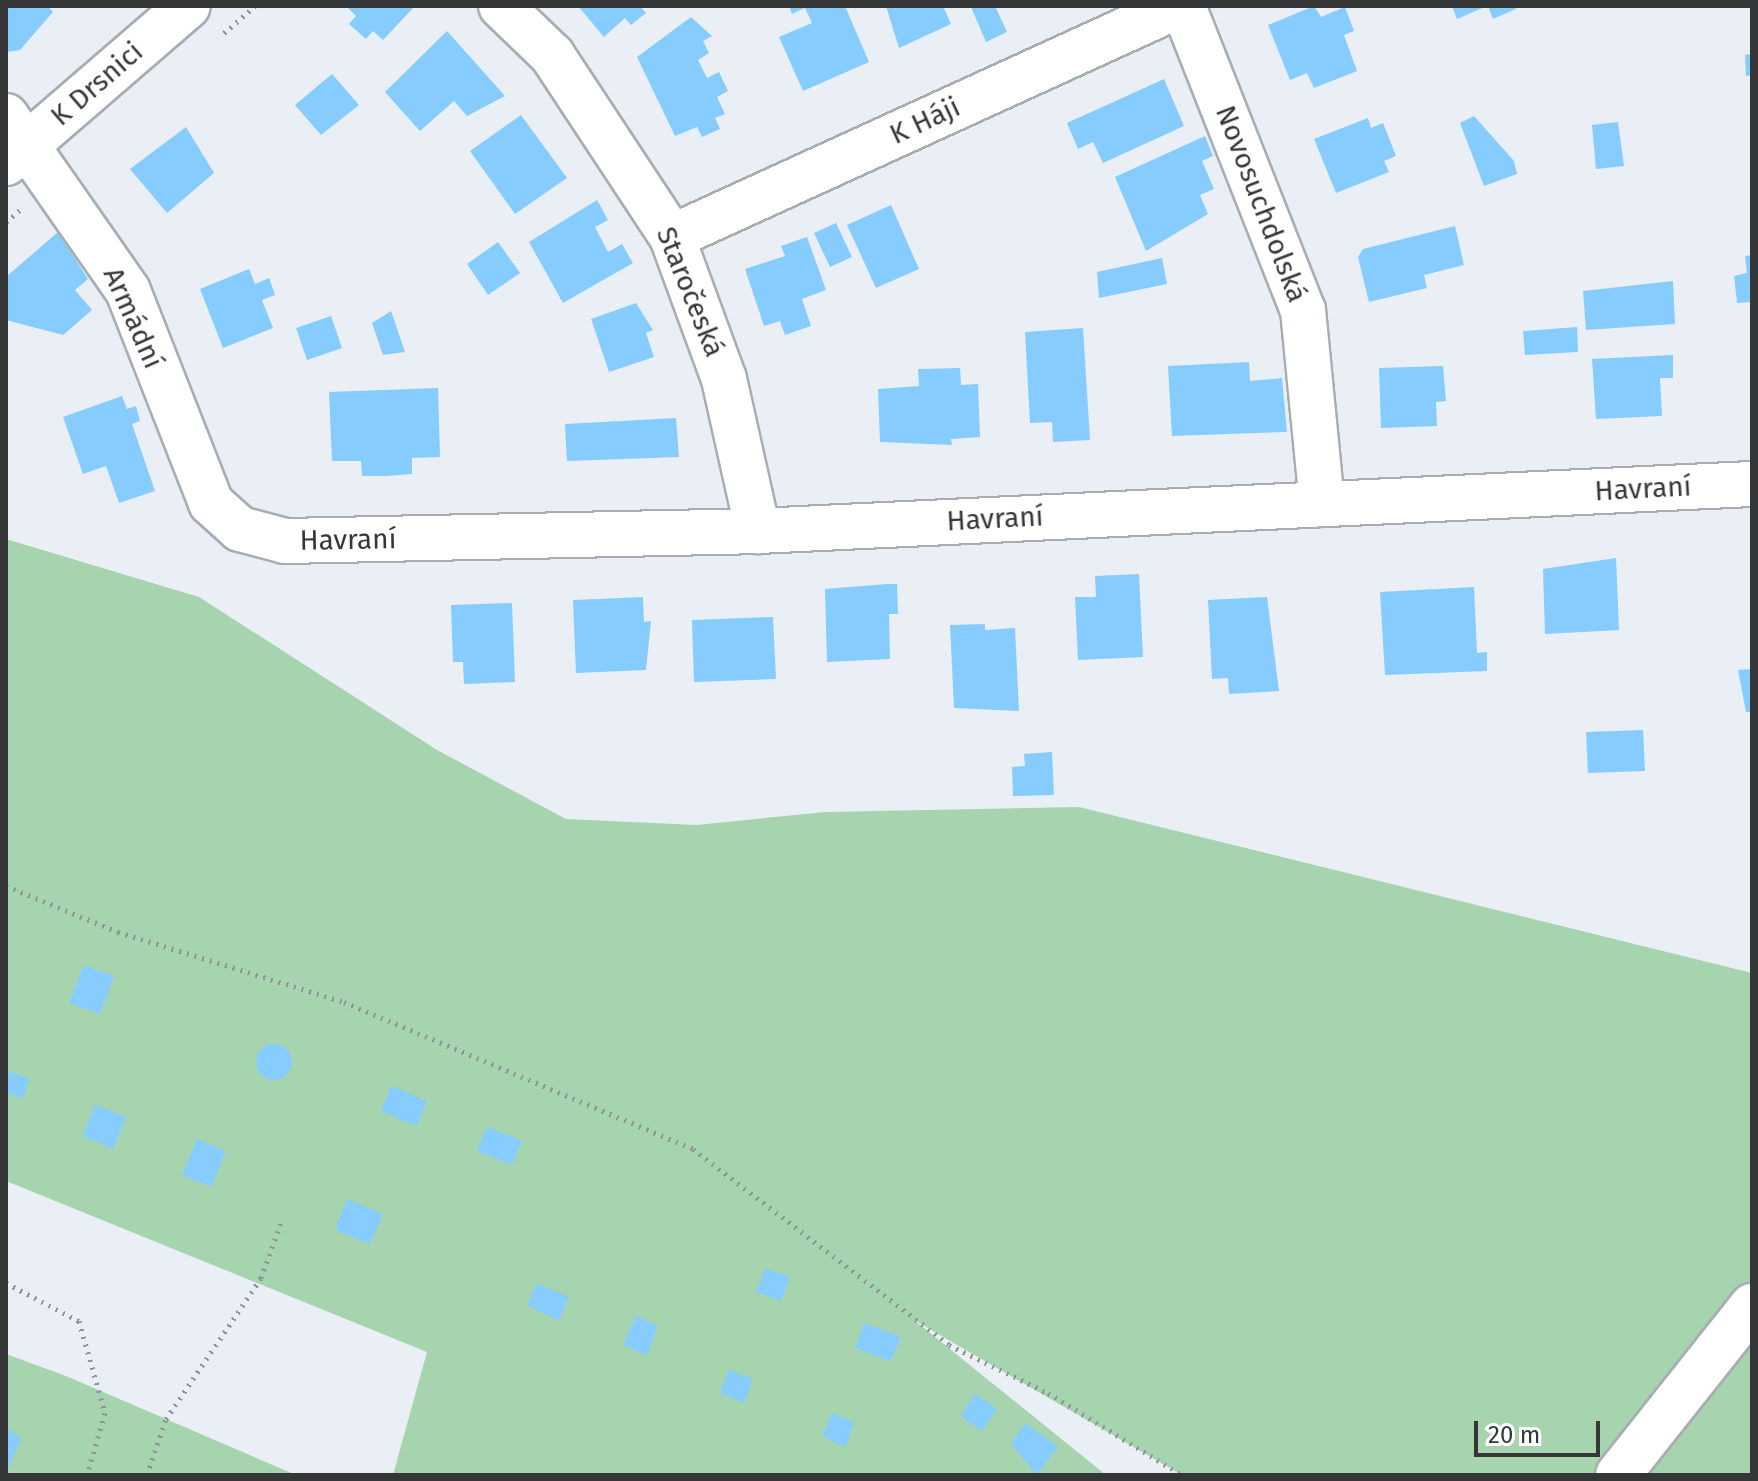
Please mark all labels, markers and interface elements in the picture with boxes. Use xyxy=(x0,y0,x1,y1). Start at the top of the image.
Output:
street label: K Drsnici xyxy=(44,35,150,133)
street label: K Háji xyxy=(885,90,965,152)
street label: Novosuchdolská xyxy=(1208,101,1314,307)
street label: Staročeská xyxy=(649,222,731,362)
street label: Armádní xyxy=(96,262,170,374)
street label: Havraní xyxy=(1594,470,1692,508)
street label: Havraní xyxy=(946,500,1044,538)
street label: Havraní xyxy=(299,522,397,558)
scale bar xyxy=(1478,1405,1604,1455)
text: 20 m xyxy=(1488,1421,1540,1449)

